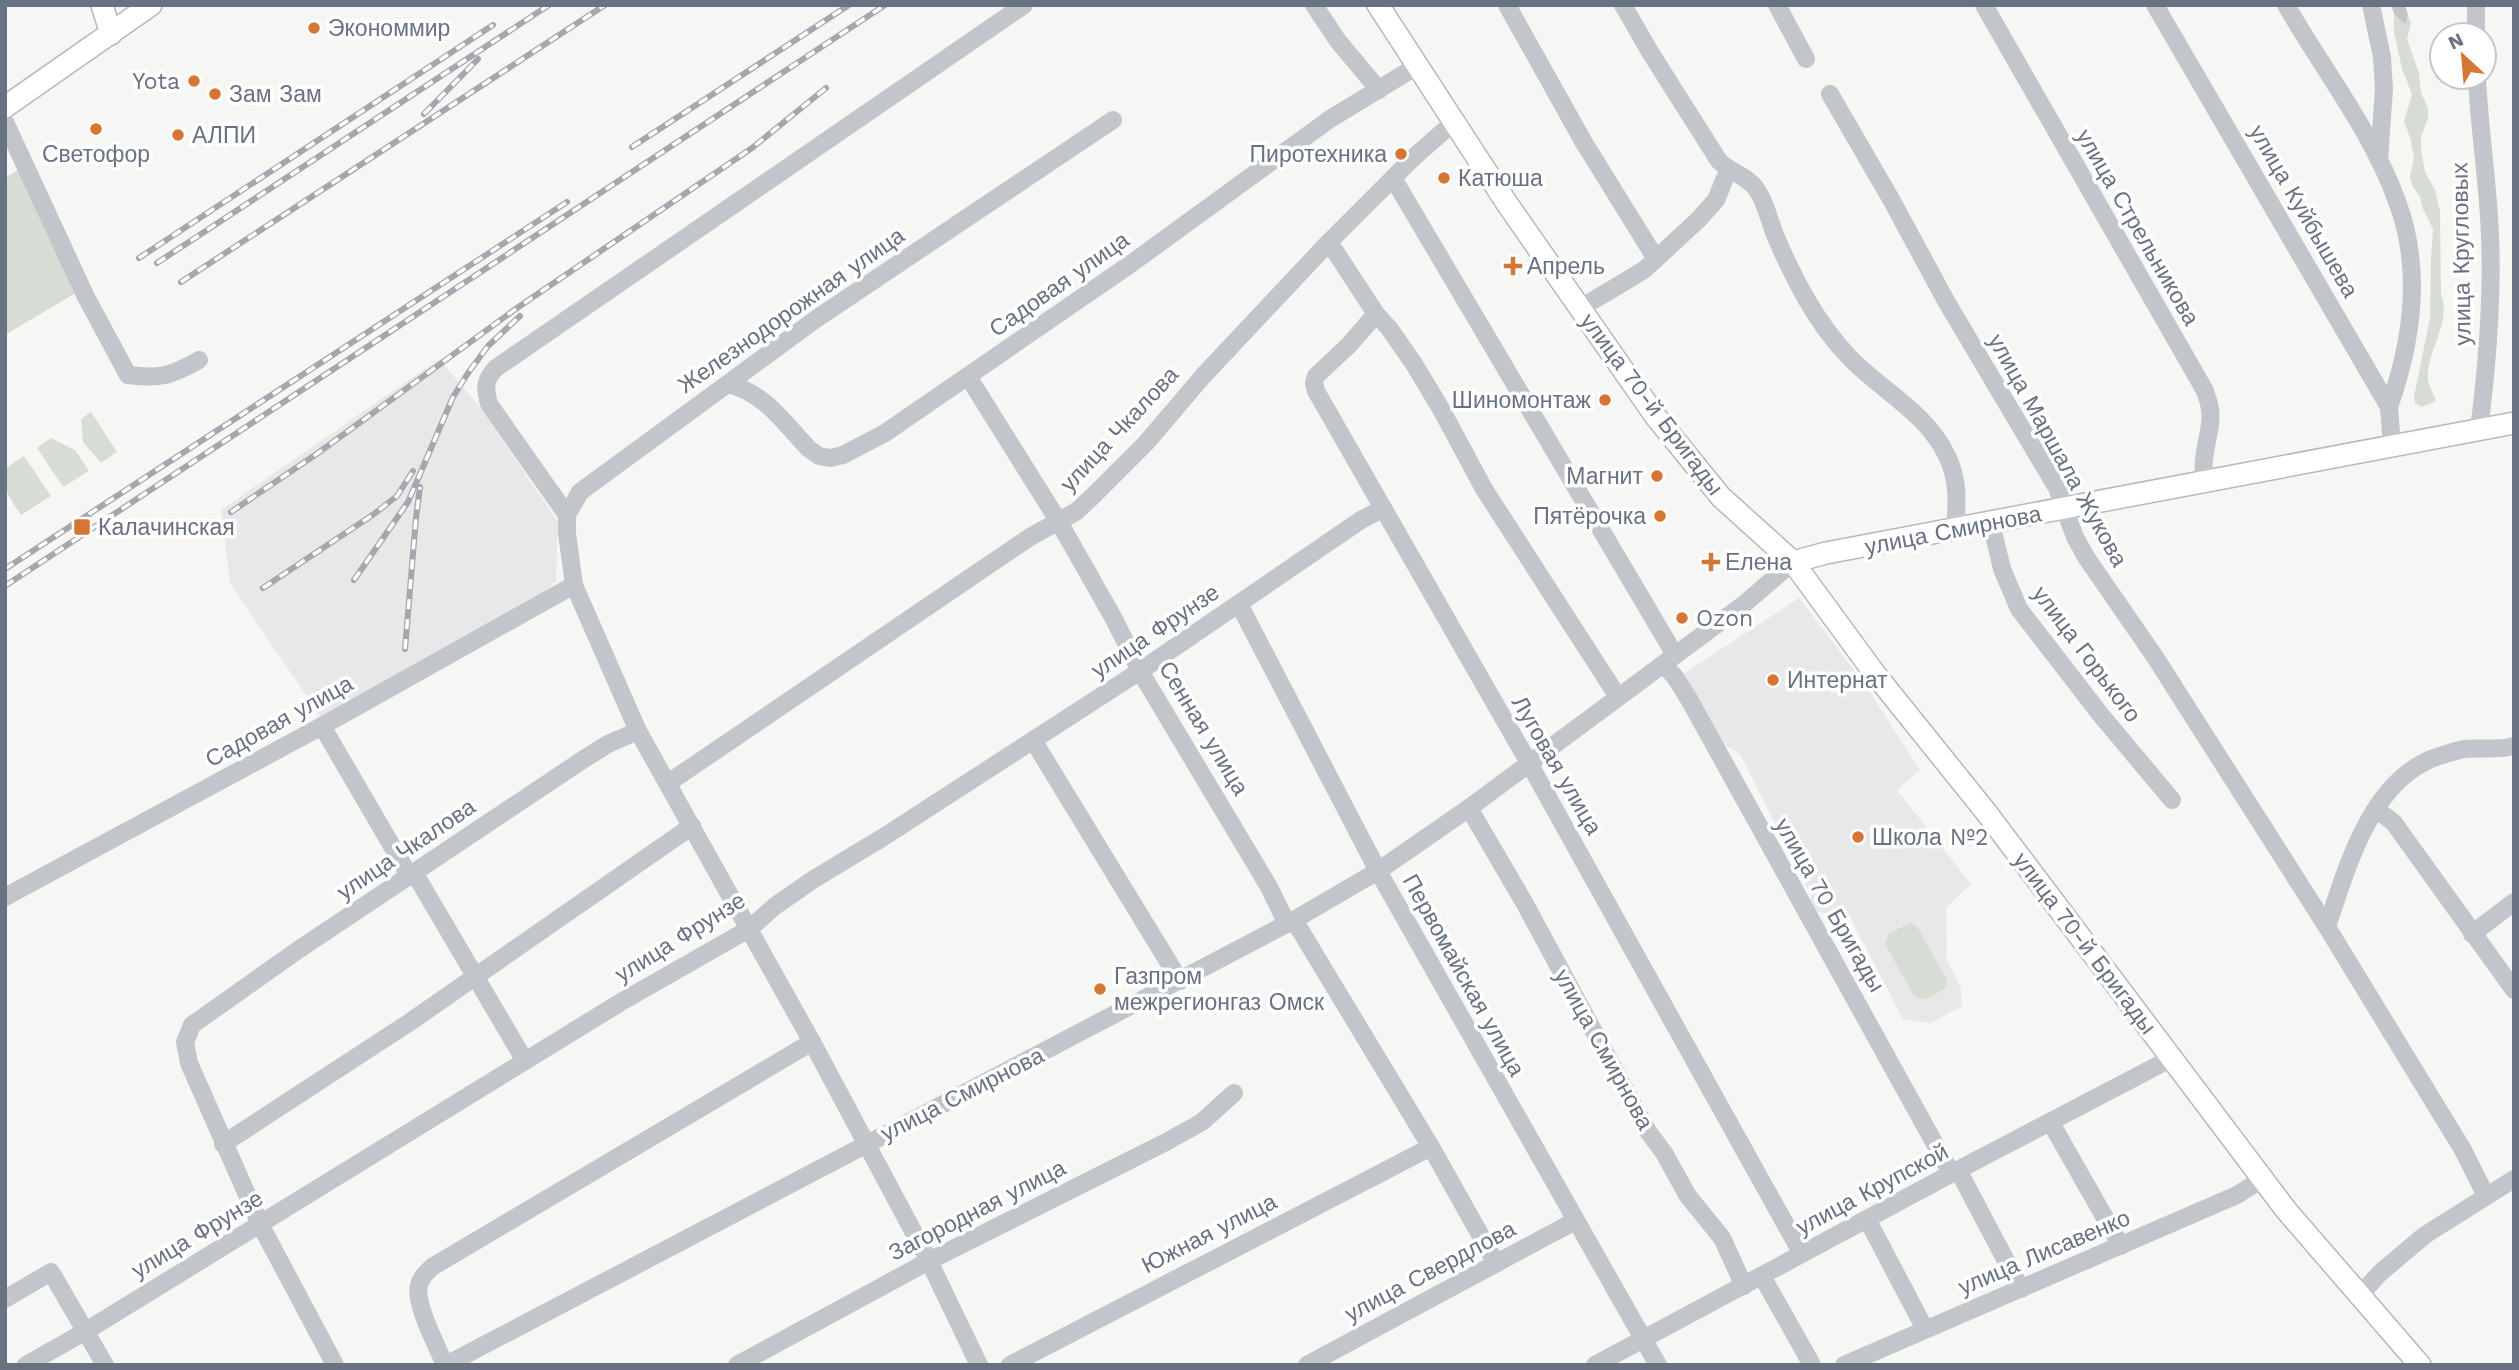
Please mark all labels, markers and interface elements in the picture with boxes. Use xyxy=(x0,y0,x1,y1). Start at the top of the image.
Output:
place label: Экономмир xyxy=(328,15,450,42)
marker: Экономмир xyxy=(306,20,322,36)
north arrow xyxy=(2428,21,2498,91)
text: N xyxy=(2444,28,2467,55)
place label: Yota xyxy=(132,68,180,95)
marker: Yota xyxy=(186,73,202,89)
place label: Зам Зам xyxy=(229,81,322,108)
marker: Зам Зам xyxy=(207,86,223,102)
street label: улица Куйбышева xyxy=(2243,120,2364,302)
marker: Светофор xyxy=(88,121,104,137)
place label: АЛПИ xyxy=(192,122,256,149)
street label: улица Стрельникова xyxy=(2070,124,2205,330)
marker: АЛПИ xyxy=(170,127,186,143)
place label: Светофор xyxy=(42,141,150,168)
place label: Пиротехника xyxy=(1250,141,1387,168)
marker: Пиротехника xyxy=(1393,146,1409,162)
street label: улица Кругловых xyxy=(2446,162,2477,346)
place label: Катюша xyxy=(1458,165,1543,192)
marker: Катюша xyxy=(1436,170,1452,186)
street label: Железнодорожная улица xyxy=(673,222,910,399)
street label: Садовая улица xyxy=(984,226,1134,343)
place label: Апрель xyxy=(1527,253,1605,280)
marker: Апрель xyxy=(1505,258,1521,274)
street label: улица 70-й Бригады xyxy=(1574,308,1729,501)
street label: улица Маршала Жукова xyxy=(1982,329,2133,571)
street label: улица Чкалова xyxy=(1055,361,1184,497)
place label: Шиномонтаж xyxy=(1452,387,1592,414)
marker: Шиномонтаж xyxy=(1597,392,1613,408)
place label: Магнит xyxy=(1566,463,1643,490)
marker: Магнит xyxy=(1649,468,1665,484)
street label: улица Смирнова xyxy=(1862,500,2044,561)
place label: Пятёрочка xyxy=(1533,503,1646,530)
marker: Пятёрочка xyxy=(1652,508,1668,524)
place label: Калачинская xyxy=(98,514,235,541)
marker: Калачинская xyxy=(72,517,92,537)
place label: Елена xyxy=(1725,549,1792,576)
marker: Елена xyxy=(1703,554,1719,570)
street label: улица Фрунзе xyxy=(1086,579,1224,684)
street label: улица Горького xyxy=(2027,581,2147,728)
place label: Ozon xyxy=(1696,605,1753,632)
marker: Ozon xyxy=(1674,610,1690,626)
street label: Сенная улица xyxy=(1153,657,1254,800)
place label: Интернат xyxy=(1787,667,1888,694)
street label: Садовая улица xyxy=(201,670,358,773)
marker: Интернат xyxy=(1765,672,1781,688)
street label: Луговая улица xyxy=(1506,691,1607,840)
street label: улица Чкалова xyxy=(332,793,481,906)
street label: улица 70 Бригады xyxy=(1769,814,1890,997)
place label: Школа №2 xyxy=(1872,824,1988,851)
marker: Школа №2 xyxy=(1850,829,1866,845)
street label: улица 70-й Бригады xyxy=(2007,847,2162,1040)
street label: Первомайская улица xyxy=(1397,870,1530,1081)
street label: улица Фрунзе xyxy=(610,887,750,988)
place label: Газпром межрегионгаз Омск xyxy=(1114,963,1325,1016)
street label: улица Смирнова xyxy=(1548,964,1659,1134)
marker: Газпром межрегионгаз Омск xyxy=(1092,981,1108,997)
street label: улица Смирнова xyxy=(876,1042,1048,1147)
street label: улица Крупской xyxy=(1792,1138,1953,1241)
street label: Загородная улица xyxy=(884,1154,1070,1267)
street label: улица Фрунзе xyxy=(127,1185,268,1284)
street label: Южная улица xyxy=(1137,1188,1281,1279)
street label: улица Лисавенко xyxy=(1954,1204,2134,1301)
street label: улица Свердлова xyxy=(1340,1215,1520,1328)

